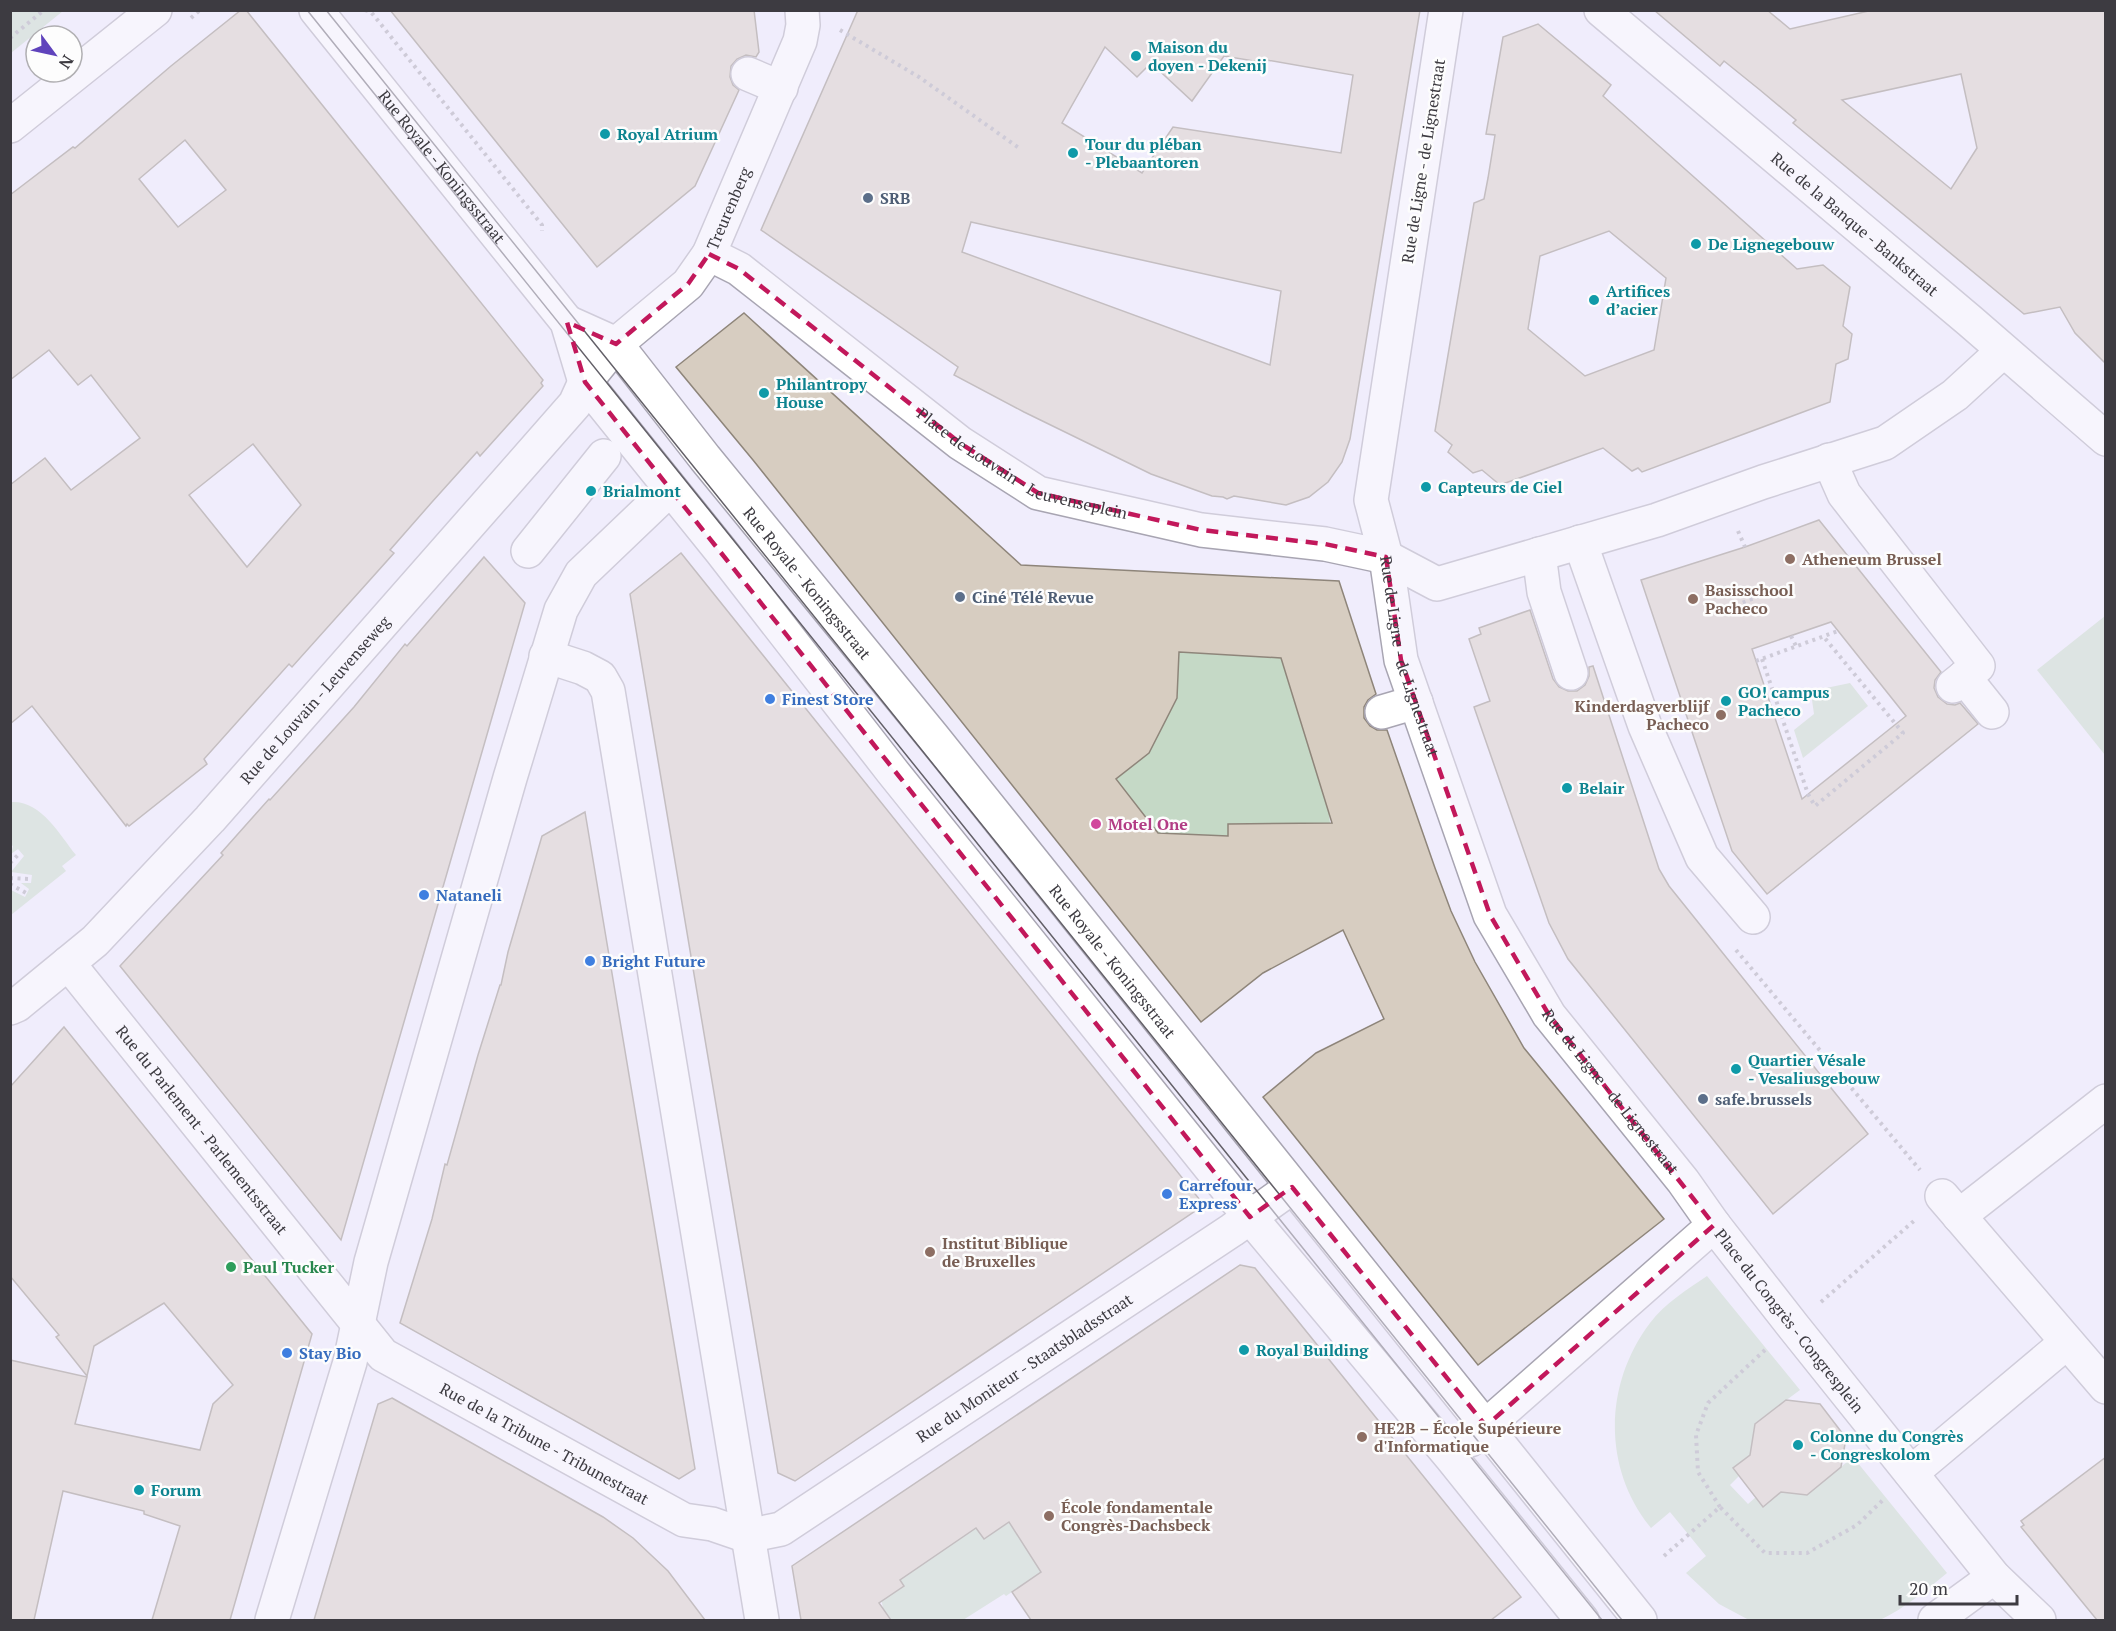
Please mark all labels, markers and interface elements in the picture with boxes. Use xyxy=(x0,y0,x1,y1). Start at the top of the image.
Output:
north arrow xyxy=(24,24,84,84)
place label: Maison du doyen - Dekenij xyxy=(1148,36,1267,76)
marker: Maison du doyen - Dekenij xyxy=(1129,49,1143,63)
text: N xyxy=(54,51,79,73)
street label: Rue de Ligne - de Lignestraat xyxy=(1396,57,1450,265)
street label: Rue Royale - Koningsstraat xyxy=(374,85,510,248)
place label: Royal Atrium xyxy=(617,123,718,145)
marker: Royal Atrium xyxy=(598,127,612,141)
place label: Tour du pléban - Plebaantoren xyxy=(1085,133,1202,173)
marker: Tour du pléban - Plebaantoren xyxy=(1066,146,1080,160)
street label: Rue de la Banque - Bankstraat xyxy=(1766,147,1943,301)
street label: Treurenberg xyxy=(701,163,756,253)
place label: SRB xyxy=(880,187,910,209)
marker: SRB xyxy=(861,191,875,205)
place label: De Lignegebouw xyxy=(1708,233,1835,255)
marker: De Lignegebouw xyxy=(1689,237,1703,251)
place label: Artifices d’acier xyxy=(1606,280,1670,320)
marker: Artifices d’acier xyxy=(1587,293,1601,307)
place label: Philantropy House xyxy=(776,373,868,413)
marker: Philantropy House xyxy=(757,386,771,400)
street label: Place de Louvain - Leuvenseplein xyxy=(913,402,1130,524)
place label: Capteurs de Ciel xyxy=(1438,476,1563,498)
place label: Brialmont xyxy=(603,480,681,502)
marker: Capteurs de Ciel xyxy=(1419,480,1433,494)
marker: Brialmont xyxy=(584,484,598,498)
street label: Rue Royale - Koningsstraat xyxy=(738,502,876,664)
place label: Atheneum Brussel xyxy=(1802,548,1942,570)
marker: Atheneum Brussel xyxy=(1783,552,1797,566)
street label: Rue de Ligne - de Lignestraat xyxy=(1375,554,1445,760)
place label: Basisschool Pacheco xyxy=(1705,579,1794,619)
place label: Ciné Télé Revue xyxy=(972,586,1094,608)
marker: Ciné Télé Revue xyxy=(953,590,967,604)
marker: Basisschool Pacheco xyxy=(1686,592,1700,606)
street label: Rue de Louvain - Leuvenseweg xyxy=(235,610,395,789)
place label: GO! campus Pacheco xyxy=(1738,681,1830,721)
place label: Finest Store xyxy=(782,688,874,710)
marker: Finest Store xyxy=(763,692,777,706)
marker: GO! campus Pacheco xyxy=(1719,694,1733,708)
place label: Kinderdagverblijf Pacheco xyxy=(1574,695,1711,735)
marker: Kinderdagverblijf Pacheco xyxy=(1714,708,1728,722)
place label: Belair xyxy=(1579,777,1625,799)
marker: Belair xyxy=(1560,781,1574,795)
place label: Motel One xyxy=(1108,813,1188,835)
marker: Motel One xyxy=(1089,817,1103,831)
street label: Rue Royale - Koningsstraat xyxy=(1044,880,1181,1043)
place label: Nataneli xyxy=(436,884,502,906)
marker: Nataneli xyxy=(417,888,431,902)
place label: Bright Future xyxy=(602,950,706,972)
marker: Bright Future xyxy=(583,954,597,968)
street label: Rue de Ligne - de Lignestraat xyxy=(1537,1005,1684,1179)
street label: Rue du Parlement - Parlementsstraat xyxy=(111,1021,293,1239)
place label: Quartier Vésale - Vesaliusgebouw xyxy=(1748,1049,1880,1089)
marker: Quartier Vésale - Vesaliusgebouw xyxy=(1729,1062,1743,1076)
place label: safe.brussels xyxy=(1715,1088,1812,1110)
marker: safe.brussels xyxy=(1696,1092,1710,1106)
place label: Carrefour Express xyxy=(1179,1174,1253,1214)
marker: Carrefour Express xyxy=(1160,1187,1174,1201)
street label: Place du Congrès - Congresplein xyxy=(1710,1224,1869,1418)
place label: Institut Biblique de Bruxelles xyxy=(942,1232,1068,1272)
marker: Institut Biblique de Bruxelles xyxy=(923,1245,937,1259)
place label: Paul Tucker xyxy=(243,1256,334,1278)
marker: Paul Tucker xyxy=(224,1260,238,1274)
street label: Rue du Moniteur - Staatsbladsstraat xyxy=(912,1288,1137,1447)
place label: Royal Building xyxy=(1256,1339,1369,1361)
place label: Stay Bio xyxy=(299,1342,362,1364)
marker: Royal Building xyxy=(1237,1343,1251,1357)
marker: Stay Bio xyxy=(280,1346,294,1360)
street label: Rue de la Tribune - Tribunestraat xyxy=(436,1377,653,1510)
place label: HE2B – École Supérieure d'Informatique xyxy=(1374,1417,1562,1457)
place label: Colonne du Congrès - Congreskolom xyxy=(1810,1425,1963,1465)
marker: HE2B – École Supérieure d'Informatique xyxy=(1355,1430,1369,1444)
marker: Colonne du Congrès - Congreskolom xyxy=(1791,1438,1805,1452)
place label: Forum xyxy=(151,1479,202,1501)
marker: Forum xyxy=(132,1483,146,1497)
place label: École fondamentale Congrès-Dachsbeck xyxy=(1061,1496,1213,1536)
marker: École fondamentale Congrès-Dachsbeck xyxy=(1042,1509,1056,1523)
scale bar xyxy=(1900,1568,2017,1606)
text: 20 m xyxy=(1909,1576,1949,1600)

